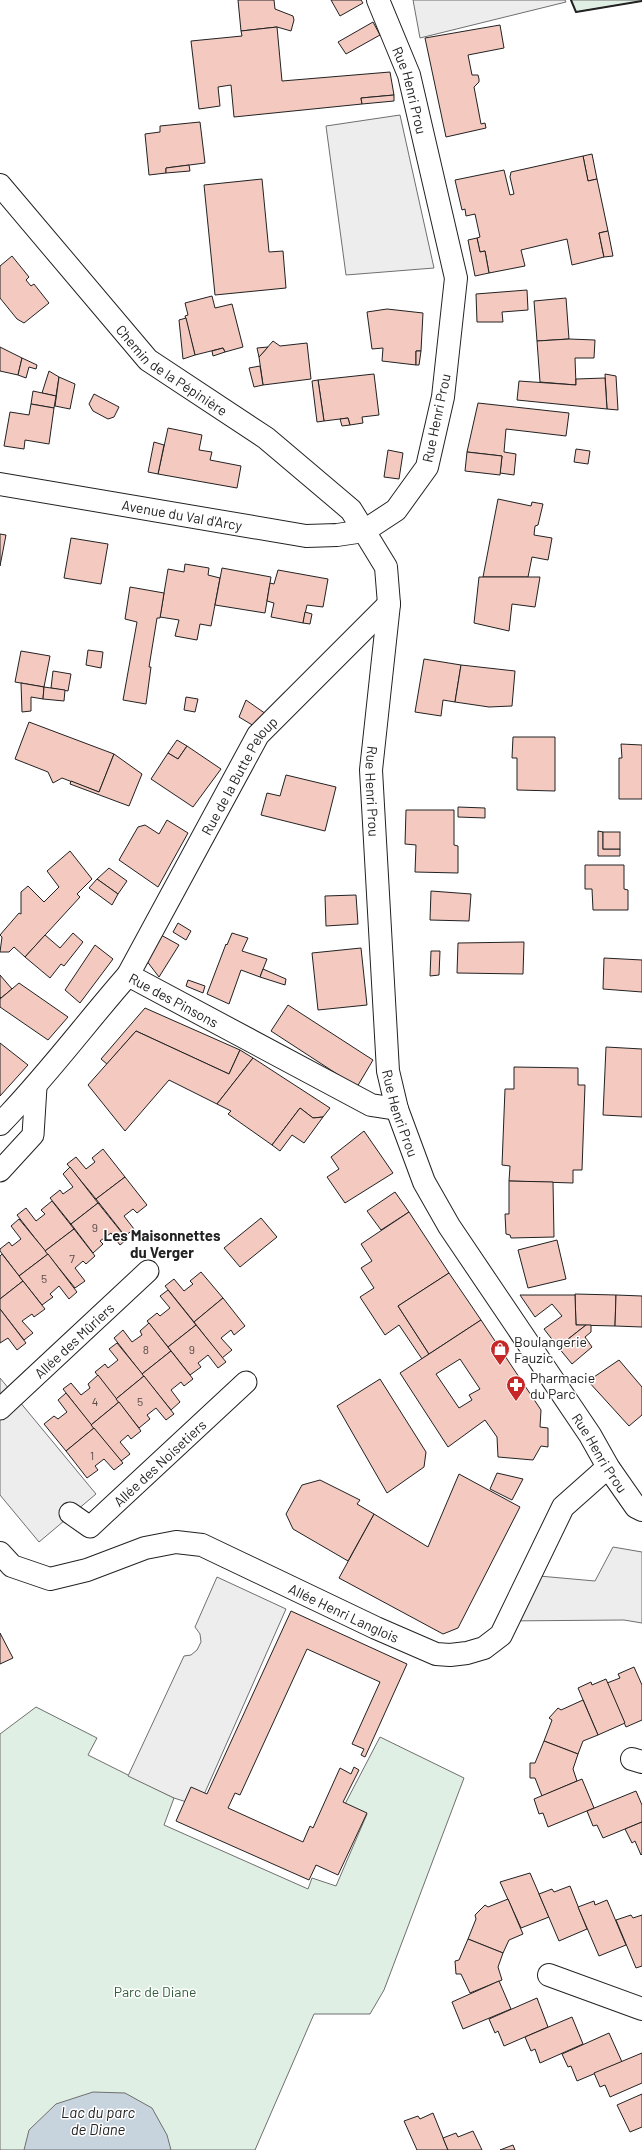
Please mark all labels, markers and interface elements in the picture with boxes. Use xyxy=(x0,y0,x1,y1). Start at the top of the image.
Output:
street label: Rue Henri Prou xyxy=(390,44,431,135)
street label: Chemin de la Pépinière xyxy=(113,321,231,419)
street label: Rue Henri Prou xyxy=(418,372,454,464)
street label: Avenue du Val d'Arcy xyxy=(121,496,244,534)
street label: Rue de la Butte Peloup xyxy=(197,712,281,838)
street label: Rue Henri Prou xyxy=(362,745,383,837)
street label: Rue des Pinsons xyxy=(126,969,222,1030)
street label: Rue Henri Prou xyxy=(379,1068,422,1159)
house number: 9 xyxy=(92,1220,98,1234)
district label: Les Maisonnettes du Verger xyxy=(104,1226,221,1261)
house number: 7 xyxy=(69,1251,75,1265)
house number: 5 xyxy=(41,1271,47,1285)
street label: Allée des Mûriers xyxy=(30,1299,117,1381)
place label: Boulangerie Fauzic xyxy=(514,1333,587,1366)
shop icon: Boulangerie Fauzic xyxy=(489,1338,511,1366)
house number: 8 xyxy=(143,1342,149,1356)
house number: 9 xyxy=(189,1342,195,1356)
place label: Pharmacie du Parc xyxy=(530,1369,595,1402)
pharmacy icon: Pharmacie du Parc xyxy=(505,1374,527,1402)
house number: 4 xyxy=(92,1394,98,1408)
house number: 5 xyxy=(137,1394,143,1408)
street label: Rue Henri Prou xyxy=(569,1410,632,1496)
street label: Allée des Noisetiers xyxy=(110,1415,209,1510)
house number: 1 xyxy=(90,1448,94,1462)
street label: Allée Henri Langlois xyxy=(286,1579,402,1646)
park label: Parc de Diane xyxy=(114,1983,196,2000)
water label: Lac du parc de Diane xyxy=(61,2103,135,2138)

